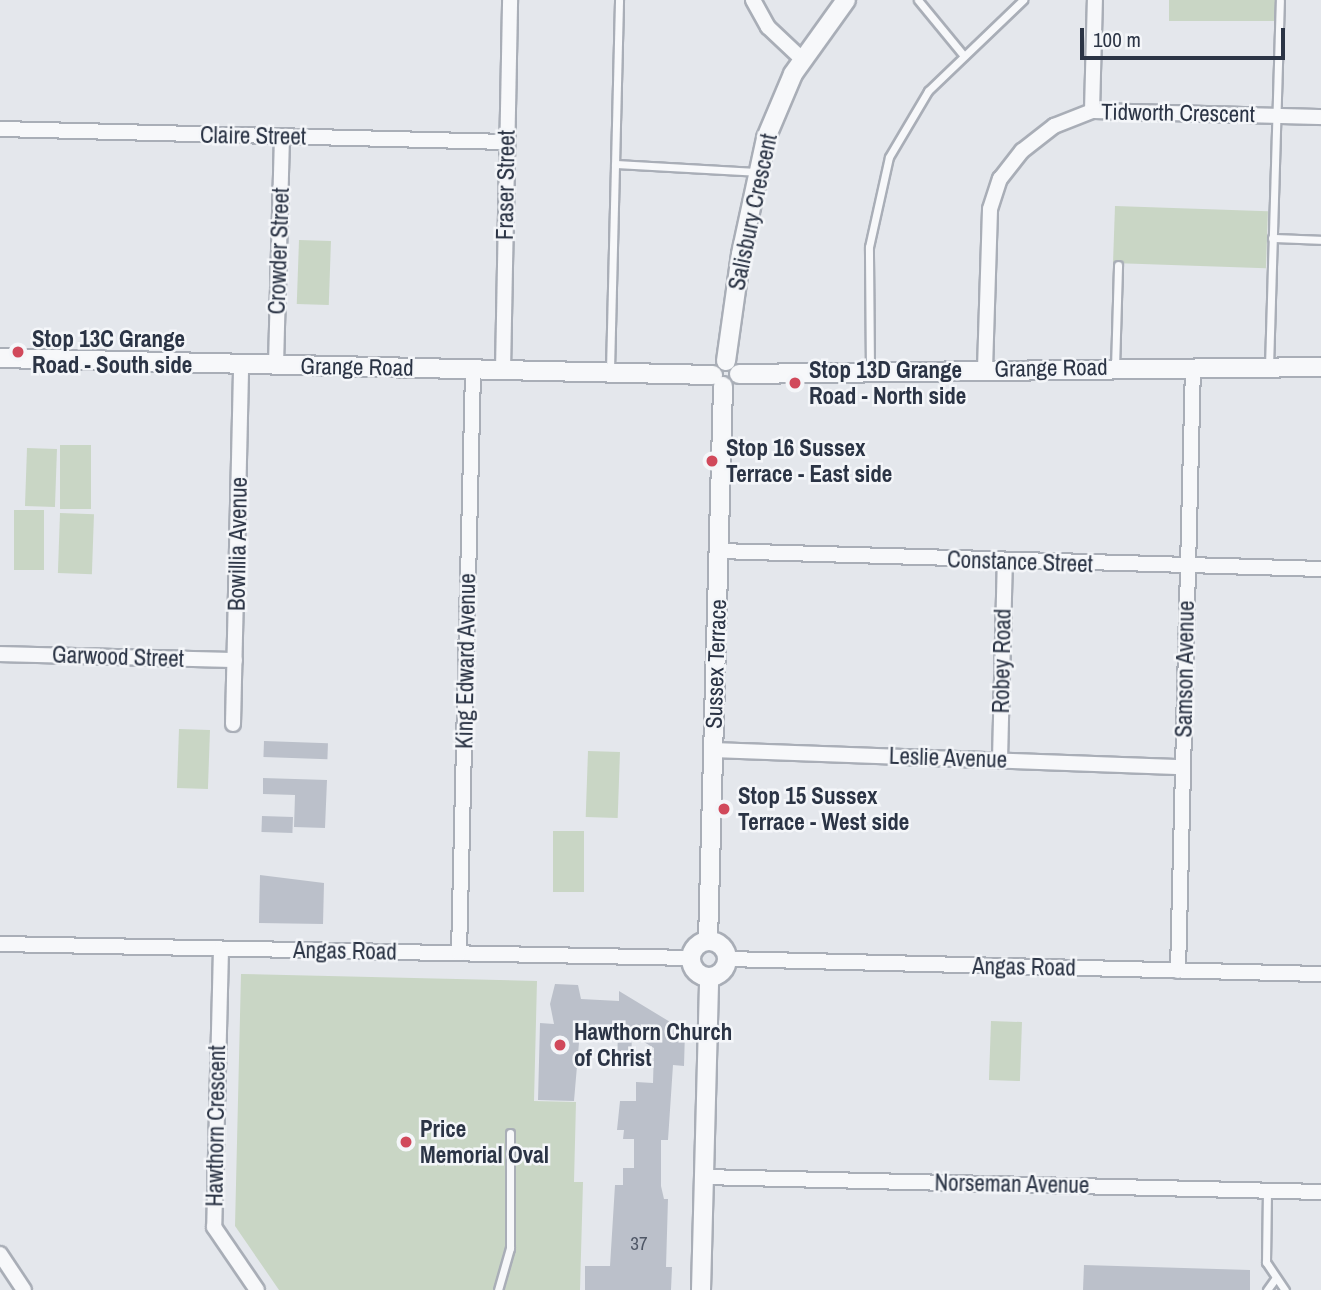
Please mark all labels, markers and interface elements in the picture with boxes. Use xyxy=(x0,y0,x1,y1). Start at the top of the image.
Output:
scale bar xyxy=(1083,14,1288,58)
text: 100 m xyxy=(1093,25,1141,54)
street label: Tidworth Crescent xyxy=(1101,98,1255,128)
street label: Claire Street xyxy=(200,121,306,151)
street label: Fraser Street xyxy=(491,130,521,240)
street label: Salisbury Crescent xyxy=(723,131,783,293)
street label: Crowder Street xyxy=(263,187,295,315)
place label: Stop 13C Grange Road - South side xyxy=(32,325,192,379)
marker: Stop 13C Grange Road - South side xyxy=(10,344,26,360)
street label: Grange Road xyxy=(300,352,414,382)
street label: Grange Road xyxy=(994,353,1108,383)
place label: Stop 13D Grange Road - North side xyxy=(809,356,966,410)
marker: Stop 13D Grange Road - North side xyxy=(787,375,803,391)
place label: Stop 16 Sussex Terrace - East side xyxy=(726,434,892,488)
marker: Stop 16 Sussex Terrace - East side xyxy=(704,453,720,469)
street label: Bowillia Avenue xyxy=(223,476,253,612)
street label: Constance Street xyxy=(947,546,1093,578)
street label: King Edward Avenue xyxy=(451,572,481,750)
street label: Sussex Terrace xyxy=(700,599,732,729)
street label: Samson Avenue xyxy=(1170,600,1200,738)
street label: Robey Road xyxy=(987,608,1017,714)
street label: Garwood Street xyxy=(52,641,184,673)
street label: Leslie Avenue xyxy=(888,742,1008,774)
place label: Stop 15 Sussex Terrace - West side xyxy=(738,782,909,836)
marker: Stop 15 Sussex Terrace - West side xyxy=(716,801,732,817)
street label: Angas Road xyxy=(293,936,397,966)
street label: Angas Road xyxy=(972,952,1076,982)
place label: Hawthorn Church of Christ xyxy=(574,1018,732,1072)
marker: Hawthorn Church of Christ xyxy=(552,1037,568,1053)
street label: Hawthorn Crescent xyxy=(201,1045,231,1207)
place label: Price Memorial Oval xyxy=(420,1115,549,1169)
marker: Price Memorial Oval xyxy=(398,1134,414,1150)
street label: Norseman Avenue xyxy=(934,1169,1090,1199)
house number: 37 xyxy=(630,1233,648,1255)

